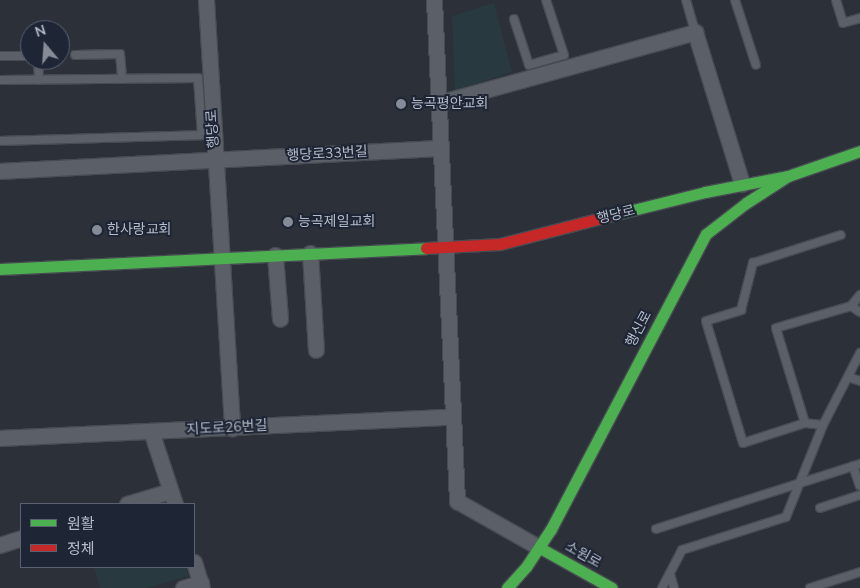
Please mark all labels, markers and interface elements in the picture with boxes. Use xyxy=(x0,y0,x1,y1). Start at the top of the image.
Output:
north arrow xyxy=(20,20,70,70)
text: N xyxy=(33,21,48,42)
place label: 능곡평안교회 xyxy=(411,96,488,112)
marker: 능곡평안교회 xyxy=(395,98,407,110)
street label: 행당로 xyxy=(204,109,222,149)
street label: 행당로33번길 xyxy=(286,143,368,165)
street label: 행당로 xyxy=(595,202,637,228)
place label: 능곡제일교회 xyxy=(298,214,375,230)
marker: 능곡제일교회 xyxy=(282,216,294,228)
place label: 한사랑교회 xyxy=(107,222,171,238)
marker: 한사랑교회 xyxy=(91,224,103,236)
street label: 행신로 xyxy=(623,308,655,350)
street label: 지도로26번길 xyxy=(186,417,268,439)
legend xyxy=(20,503,195,568)
text: 원활 xyxy=(67,514,95,534)
street label: 소원로 xyxy=(562,538,604,572)
text: 정체 xyxy=(67,539,95,559)

